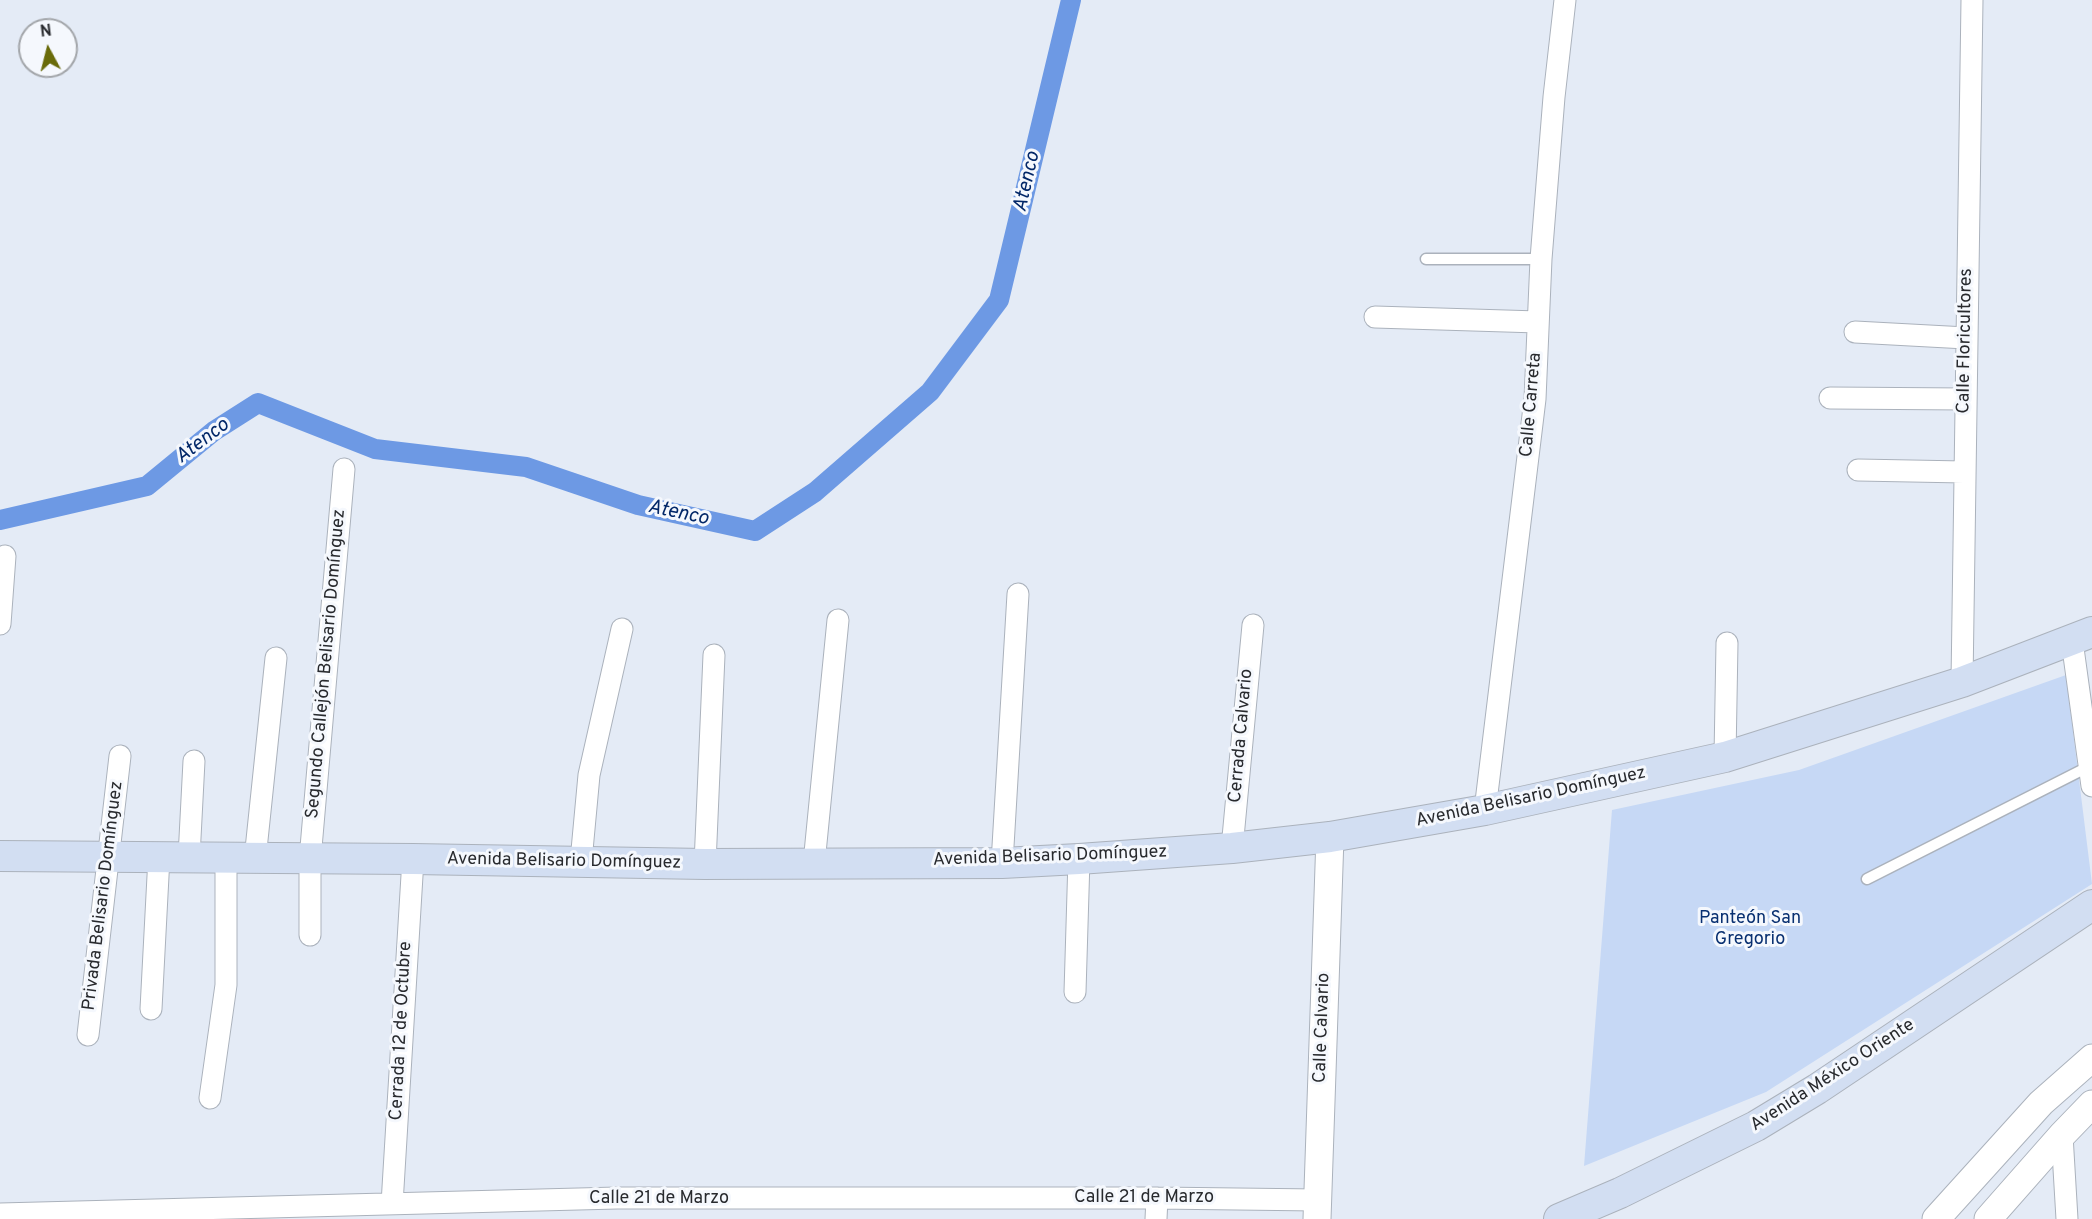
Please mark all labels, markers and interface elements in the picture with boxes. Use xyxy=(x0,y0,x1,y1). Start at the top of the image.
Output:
north arrow xyxy=(18,18,78,78)
text: N xyxy=(39,21,53,43)
water label: Atenco xyxy=(1009,150,1047,214)
street label: Calle Floricultores xyxy=(1954,268,1978,414)
street label: Calle Carreta xyxy=(1517,352,1547,458)
water label: Atenco xyxy=(171,414,235,470)
water label: Atenco xyxy=(646,496,710,532)
street label: Segundo Callejón Belisario Domínguez xyxy=(303,508,351,820)
street label: Cerrada Calvario xyxy=(1225,668,1259,804)
street label: Avenida Belisario Domínguez xyxy=(1414,763,1648,833)
street label: Privada Belisario Domínguez xyxy=(79,780,129,1012)
street label: Avenida Belisario Domínguez xyxy=(932,842,1168,872)
street label: Avenida Belisario Domínguez xyxy=(447,849,681,875)
park label: Panteón San Gregorio xyxy=(1699,908,1801,950)
street label: Cerrada 12 de Octubre xyxy=(387,941,417,1121)
street label: Calle Calvario xyxy=(1310,972,1336,1084)
street label: Avenida México Oriente xyxy=(1747,1015,1919,1137)
street label: Calle 21 de Marzo xyxy=(1074,1187,1214,1209)
street label: Calle 21 de Marzo xyxy=(589,1188,729,1210)

